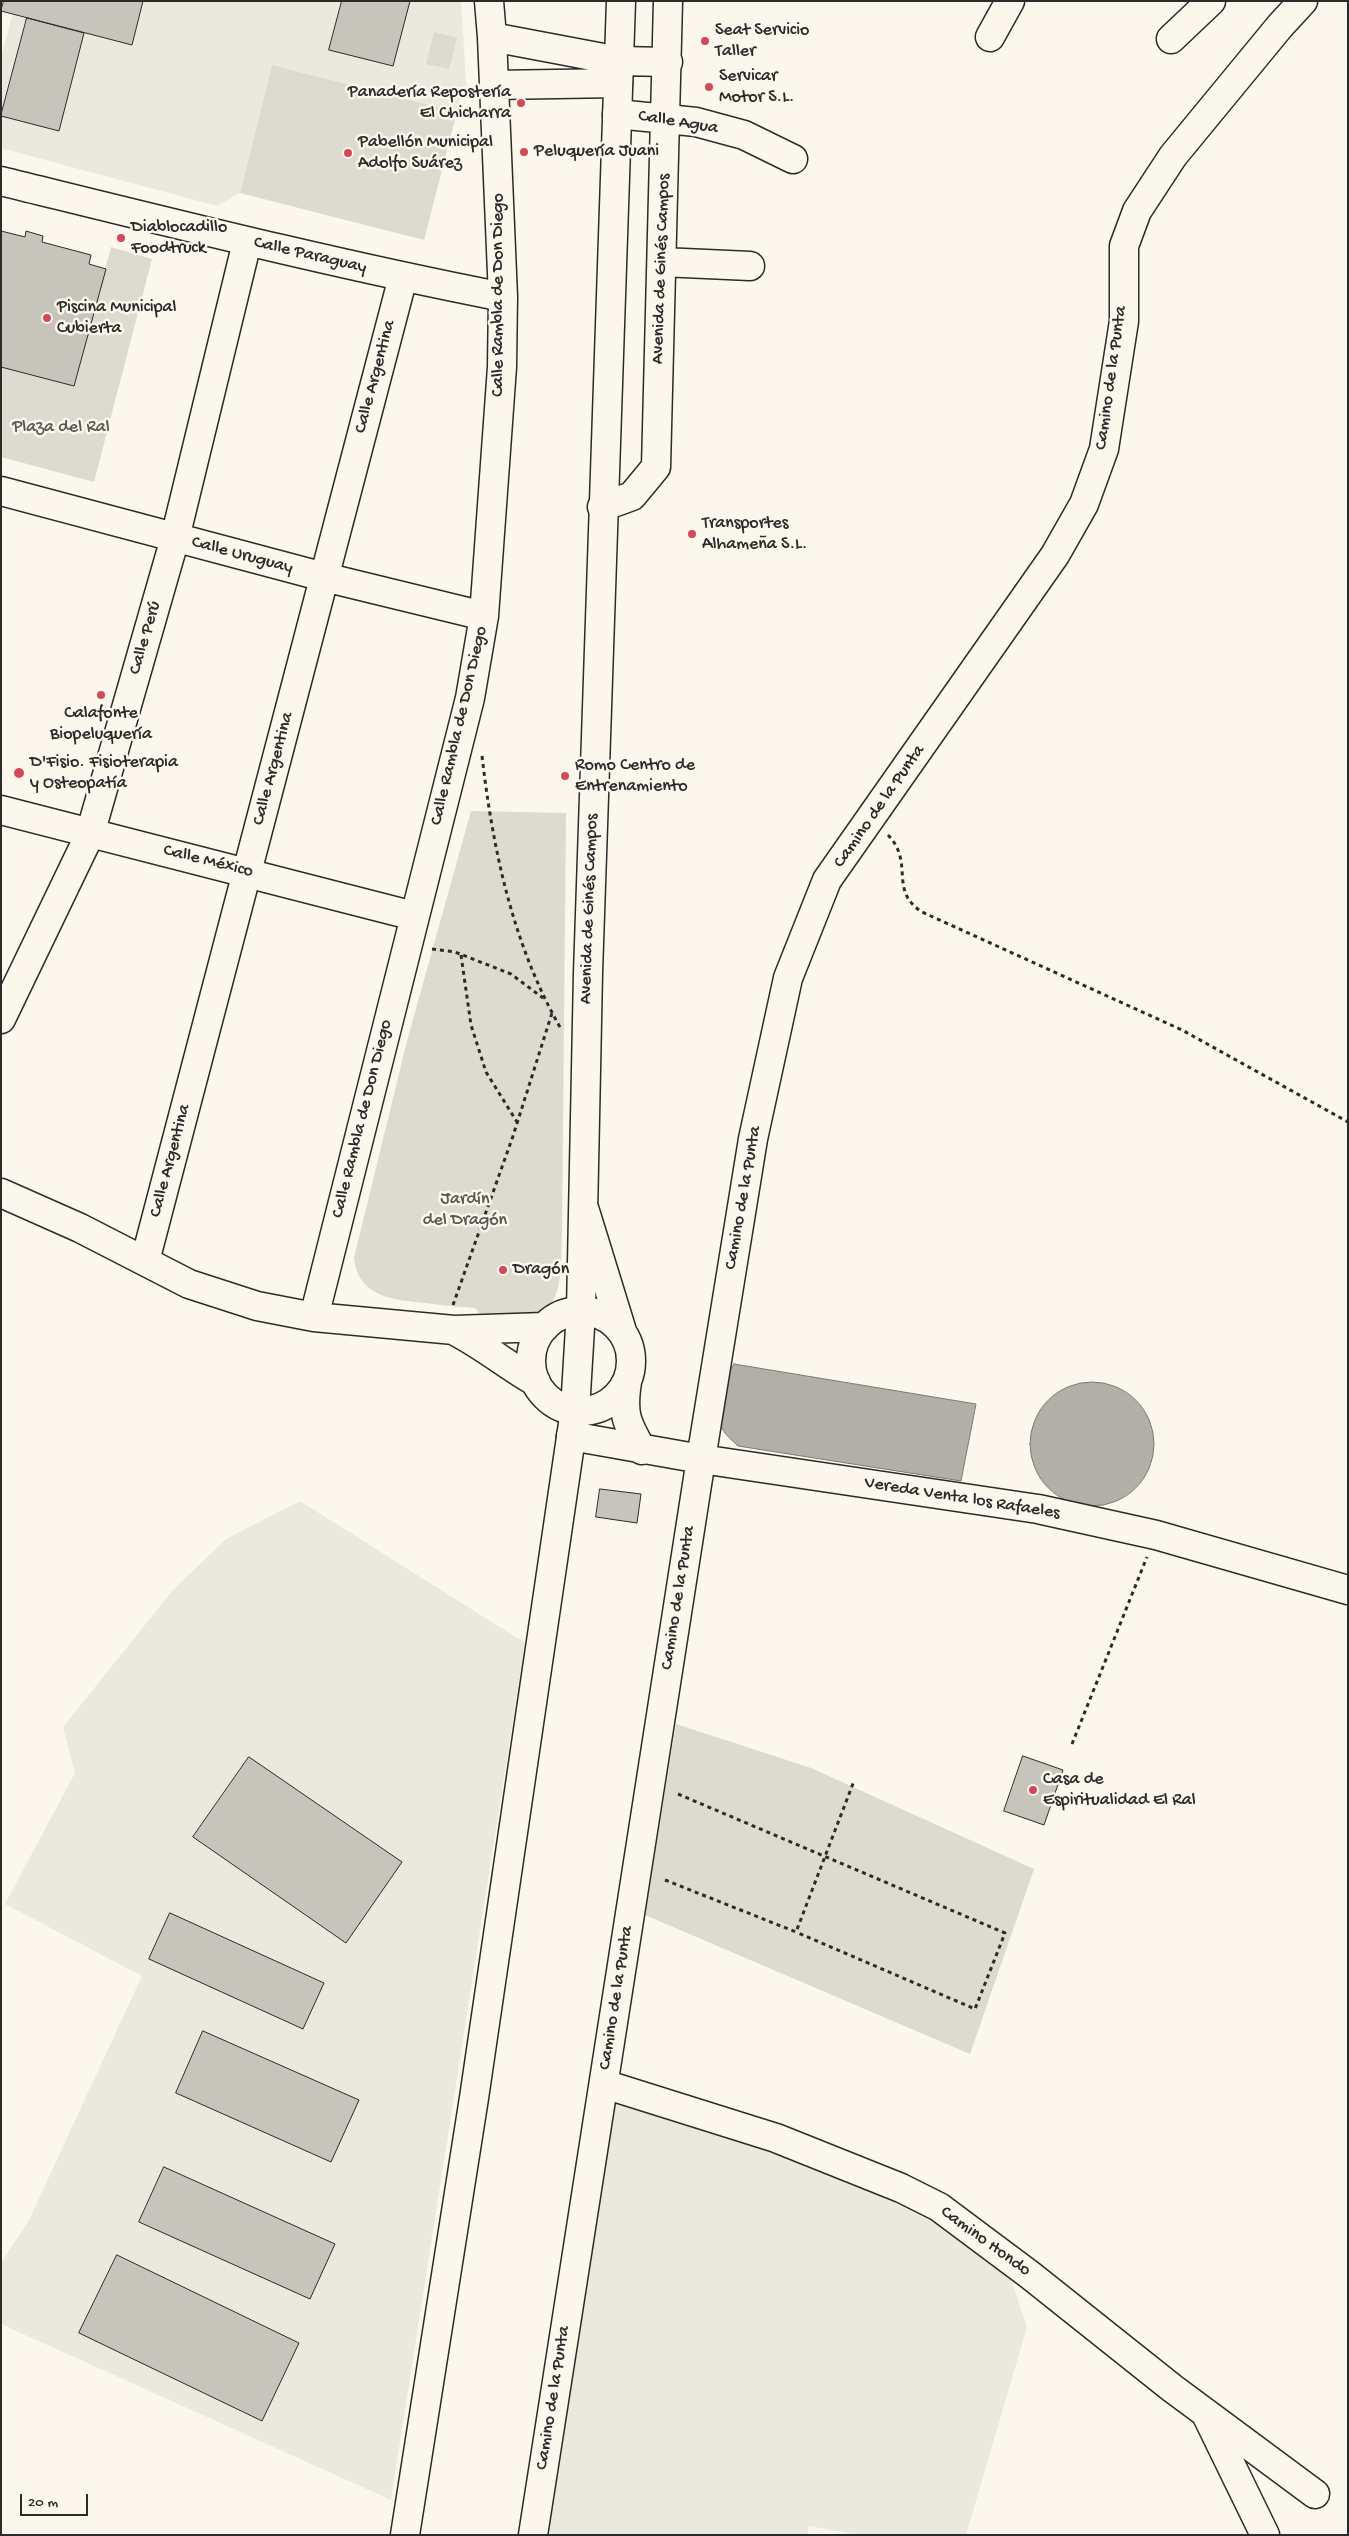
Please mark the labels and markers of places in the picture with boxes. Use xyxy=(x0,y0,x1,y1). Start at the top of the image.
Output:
place label: Seat Servicio Taller xyxy=(715,20,809,62)
marker: Seat Servicio Taller xyxy=(699,35,711,47)
place label: Servicar Motor S.L. xyxy=(719,66,794,108)
marker: Servicar Motor S.L. xyxy=(703,81,715,93)
place label: Panadería Repostería El Chicharra xyxy=(348,82,511,125)
marker: Panadería Repostería El Chicharra xyxy=(515,97,527,109)
place label: Pabellón Municipal Adolfo Suárez xyxy=(358,132,493,174)
place label: Peluquería Juani xyxy=(534,141,659,163)
marker: Peluquería Juani xyxy=(518,146,530,158)
marker: Pabellón Municipal Adolfo Suárez xyxy=(342,147,354,159)
place label: Diablocadillo Foodtruck xyxy=(131,217,227,260)
marker: Diablocadillo Foodtruck xyxy=(115,232,127,244)
place label: Piscina Municipal Cubierta xyxy=(57,297,177,340)
marker: Piscina Municipal Cubierta xyxy=(41,312,53,324)
place label: Transportes Alhameña S.L. xyxy=(702,513,807,556)
marker: Transportes Alhameña S.L. xyxy=(686,528,698,540)
marker: Calafonte Biopeluquería xyxy=(95,689,107,701)
place label: Calafonte Biopeluquería xyxy=(50,703,152,746)
place label: D'Fisio. Fisioterapia y Osteopatía xyxy=(30,752,178,794)
place label: Romo Centro de Entrenamiento xyxy=(575,755,695,798)
marker: D'Fisio. Fisioterapia y Osteopatía xyxy=(12,766,26,780)
marker: Romo Centro de Entrenamiento xyxy=(559,770,571,782)
place label: Dragón xyxy=(513,1259,569,1281)
marker: Dragón xyxy=(497,1264,509,1276)
place label: Casa de Espiritualidad El Ral xyxy=(1043,1769,1196,1812)
marker: Casa de Espiritualidad El Ral xyxy=(1027,1784,1039,1796)

